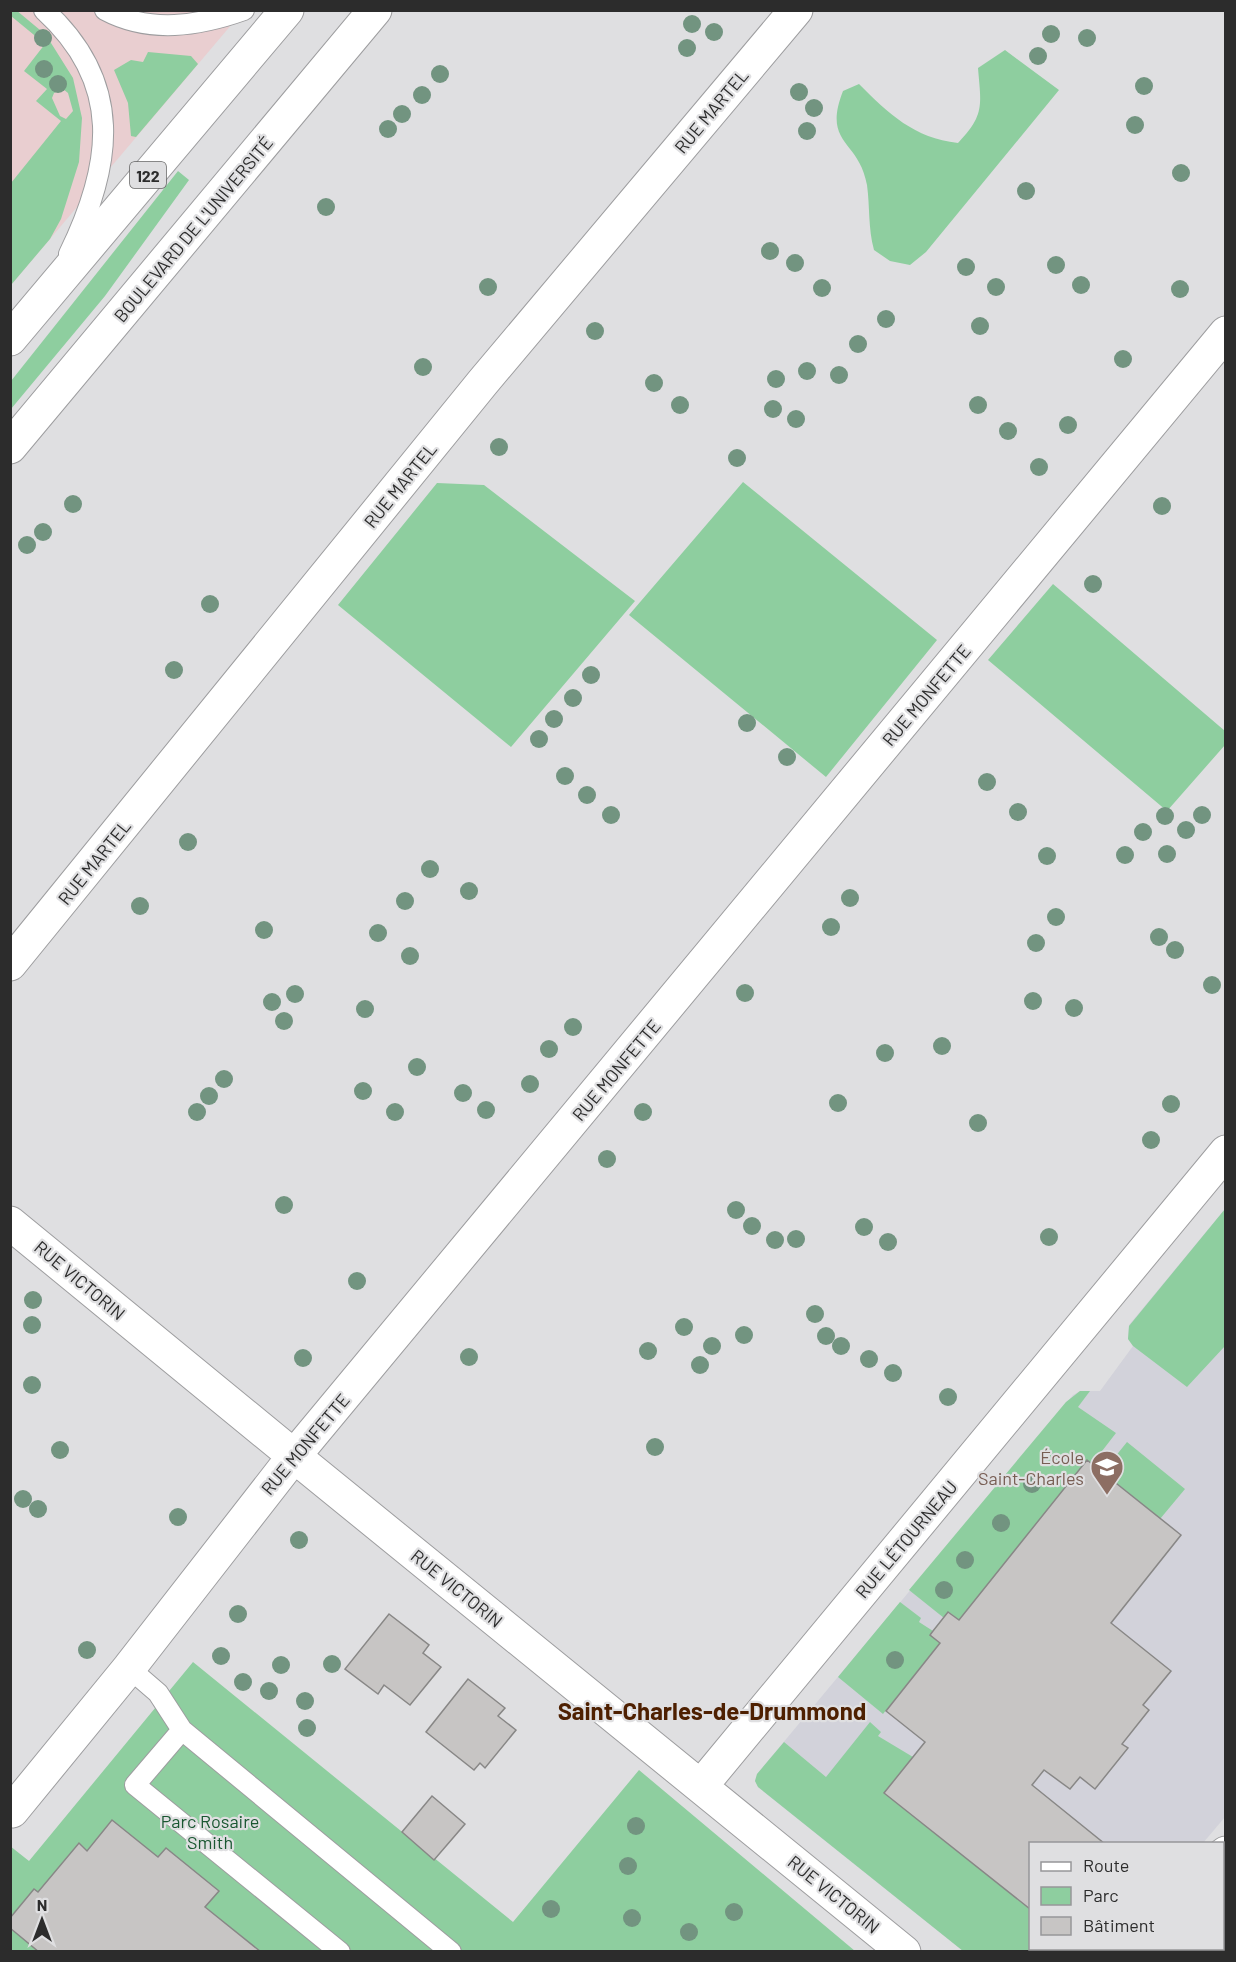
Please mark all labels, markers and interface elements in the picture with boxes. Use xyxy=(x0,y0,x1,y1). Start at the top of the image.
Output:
street label: RUE MARTEL xyxy=(669,64,753,158)
street label: BOULEVARD DE L'UNIVERSITÉ xyxy=(109,132,277,326)
road number: 122 xyxy=(130,162,166,188)
street label: RUE MARTEL xyxy=(359,438,441,532)
street label: RUE MONFETTE xyxy=(877,640,975,750)
street label: RUE MARTEL xyxy=(53,815,135,909)
street label: RUE MONFETTE xyxy=(567,1015,665,1125)
street label: RUE VICTORIN xyxy=(30,1236,130,1324)
street label: RUE MONFETTE xyxy=(256,1389,354,1499)
place label: École Saint-Charles xyxy=(978,1446,1084,1489)
school or university icon: École Saint-Charles xyxy=(1089,1449,1125,1496)
street label: RUE LÉTOURNEAU xyxy=(850,1476,962,1602)
street label: RUE VICTORIN xyxy=(407,1544,507,1632)
district label: Saint-Charles-de-Drummond xyxy=(558,1696,866,1725)
park label: Parc Rosaire Smith xyxy=(161,1810,259,1853)
legend xyxy=(1029,1842,1224,1950)
street label: RUE VICTORIN xyxy=(784,1850,884,1938)
text: Route xyxy=(1083,1854,1129,1876)
text: Parc xyxy=(1083,1884,1119,1906)
north arrow xyxy=(12,1890,72,1950)
text: N xyxy=(37,1895,47,1914)
text: Bâtiment xyxy=(1083,1914,1155,1936)

